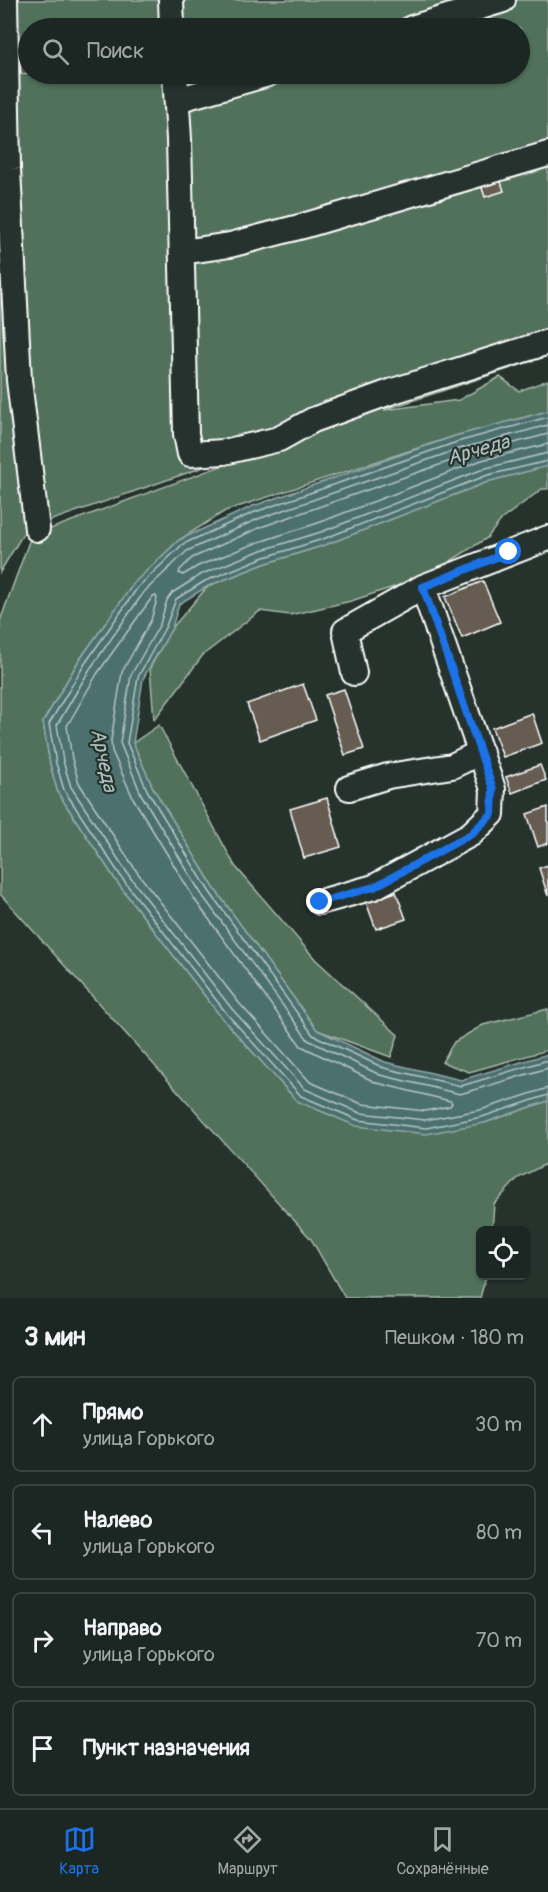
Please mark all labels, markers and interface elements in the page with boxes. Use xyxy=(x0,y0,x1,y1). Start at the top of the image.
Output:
search box xyxy=(18,18,530,84)
icon: search xyxy=(39,35,72,68)
text: Поиск xyxy=(87,37,144,65)
water label: Арчеда xyxy=(444,429,514,471)
route start xyxy=(495,538,521,564)
water label: Арчеда xyxy=(85,726,123,795)
route end xyxy=(306,888,332,914)
map controls xyxy=(476,1226,530,1280)
button: locate xyxy=(476,1226,530,1280)
text: 3 мин xyxy=(24,1321,86,1353)
text: Пешком · 180 m xyxy=(385,1325,524,1350)
text: Прямо xyxy=(83,1398,143,1426)
icon: ahead xyxy=(26,1408,59,1441)
text: 30 m xyxy=(475,1412,522,1437)
text: улица Горького xyxy=(83,1426,215,1451)
text: Налево xyxy=(83,1506,152,1534)
icon: left xyxy=(26,1516,59,1549)
text: 80 m xyxy=(476,1520,522,1545)
text: улица Горького xyxy=(83,1534,215,1559)
text: Направо xyxy=(83,1614,162,1642)
icon: right xyxy=(26,1624,59,1657)
text: 70 m xyxy=(476,1628,522,1653)
text: улица Горького xyxy=(83,1642,215,1667)
icon: arrive xyxy=(26,1732,59,1765)
text: Пункт назначения xyxy=(83,1734,250,1762)
tab: Карта xyxy=(59,1823,99,1879)
tab: Маршрут xyxy=(218,1823,278,1879)
tab: Сохранённые xyxy=(396,1823,489,1879)

